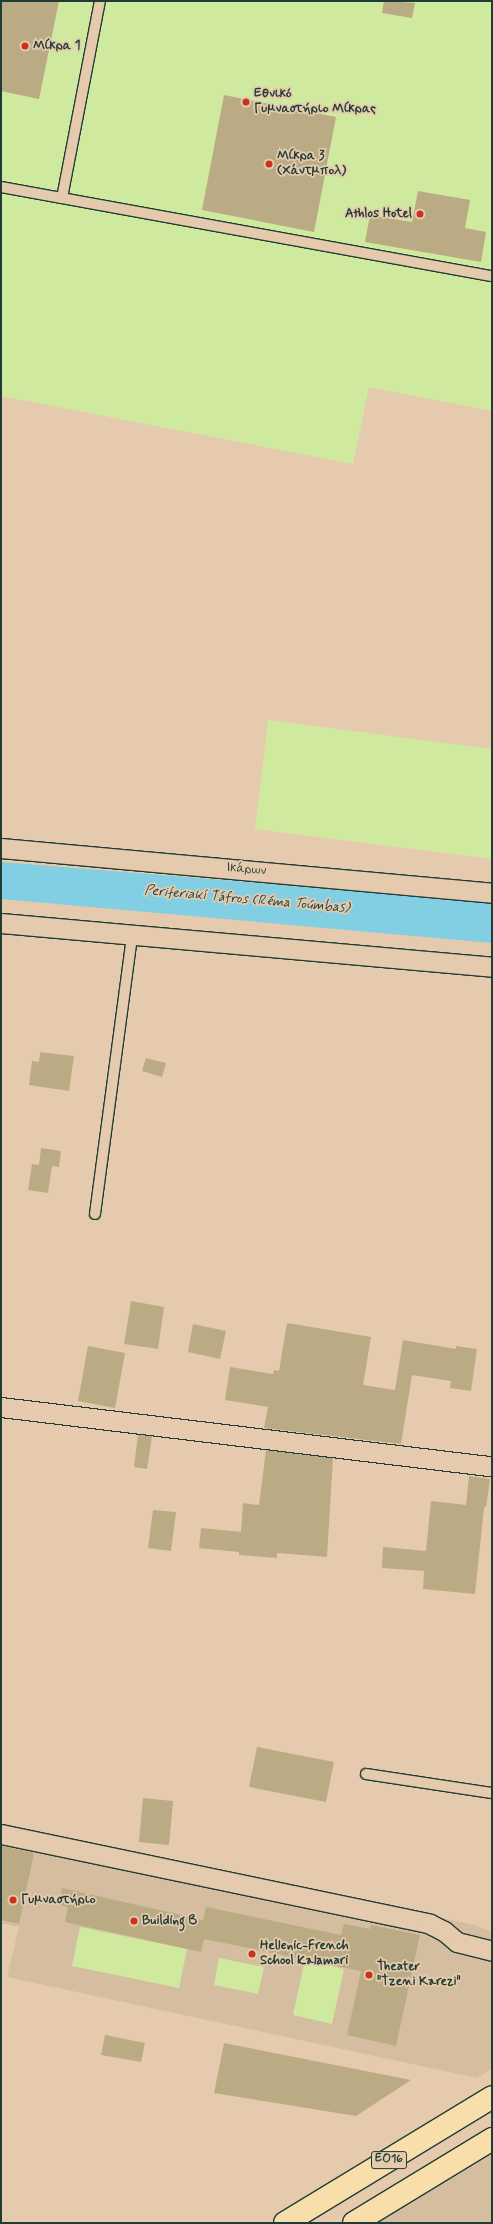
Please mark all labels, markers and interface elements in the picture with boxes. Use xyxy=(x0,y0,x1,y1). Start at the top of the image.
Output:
place label: Μίκρα 1 xyxy=(33,38,80,54)
marker: Μίκρα 1 xyxy=(20,41,30,51)
place label: Εθνικό Γυμναστήριο Μίκρας xyxy=(254,87,376,118)
marker: Εθνικό Γυμναστήριο Μίκρας xyxy=(241,97,251,107)
place label: Μίκρα 3 (Χάντμπολ) xyxy=(277,149,346,180)
marker: Μίκρα 3 (Χάντμπολ) xyxy=(264,159,274,169)
place label: Athlos Hotel xyxy=(348,206,412,222)
marker: Athlos Hotel xyxy=(415,209,425,219)
street label: Ικάρων xyxy=(225,860,267,880)
water label: Periferiakí Táfros (Réma Toúmbas) xyxy=(143,882,351,916)
place label: Γυμναστήριο xyxy=(21,1892,96,1908)
marker: Γυμναστήριο xyxy=(8,1895,18,1905)
place label: Building B xyxy=(142,1913,197,1929)
marker: Building B xyxy=(129,1916,139,1926)
place label: Hellenic-French School Kalamari xyxy=(260,1939,352,1970)
marker: Hellenic-French School Kalamari xyxy=(247,1949,257,1959)
place label: Theater "Tzeni Karezi" xyxy=(377,1960,460,1991)
marker: Theater "Tzeni Karezi" xyxy=(364,1970,374,1980)
road number: ΕΟ16 xyxy=(371,2150,407,2170)

